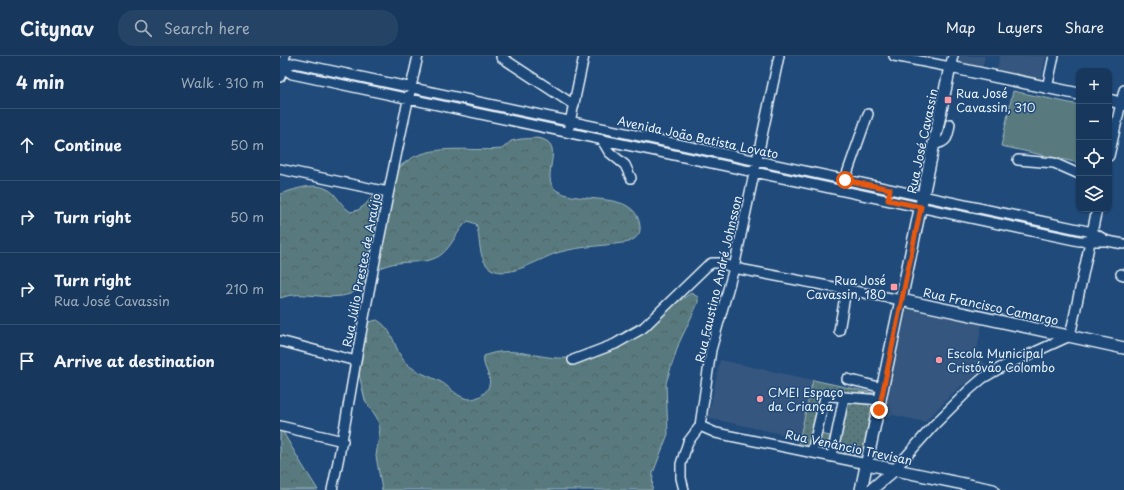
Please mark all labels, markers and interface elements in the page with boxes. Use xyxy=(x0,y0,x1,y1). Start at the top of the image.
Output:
search box xyxy=(118,10,398,46)
text: Citynav xyxy=(20,14,94,42)
text: Search here xyxy=(164,16,250,39)
icon: search xyxy=(132,17,154,39)
text: Map xyxy=(946,17,976,38)
text: Layers xyxy=(998,17,1043,38)
text: Share xyxy=(1065,17,1104,38)
map controls xyxy=(1076,68,1112,212)
button: + xyxy=(1076,68,1112,104)
text: 4 min xyxy=(16,69,64,95)
text: Walk · 310 m xyxy=(181,73,264,92)
place label: Rua José Cavassin, 310 xyxy=(956,84,1036,116)
street label: Rua José Cavassin xyxy=(902,87,942,195)
marker: Rua José Cavassin, 310 xyxy=(943,95,953,105)
button: − xyxy=(1076,104,1112,140)
street label: Avenida João Batista Lovato xyxy=(616,111,780,163)
text: Continue xyxy=(54,133,122,156)
icon: ahead xyxy=(16,134,38,156)
text: 50 m xyxy=(230,135,264,154)
button: locate xyxy=(1076,140,1112,176)
route start xyxy=(836,171,854,189)
button: layers xyxy=(1076,176,1112,212)
street label: Rua Júlio Prestes de Araújo xyxy=(337,191,385,348)
street label: Rua Faustino André Johnsson xyxy=(690,194,746,364)
text: Turn right xyxy=(54,205,131,228)
icon: right xyxy=(16,206,38,228)
text: 50 m xyxy=(230,207,264,226)
text: Turn right xyxy=(54,268,131,291)
place label: Rua José Cavassin, 180 xyxy=(806,271,886,303)
icon: right xyxy=(16,278,38,300)
text: 210 m xyxy=(225,279,264,298)
marker: Rua José Cavassin, 180 xyxy=(889,282,899,292)
street label: Rua Francisco Camargo xyxy=(922,283,1060,329)
text: Rua José Cavassin xyxy=(54,291,170,310)
place label: Escola Municipal Cristóvão Colombo xyxy=(947,344,1055,376)
text: Arrive at destination xyxy=(54,349,215,372)
icon: arrive xyxy=(16,350,38,372)
marker: Escola Municipal Cristóvão Colombo xyxy=(934,355,944,365)
place label: CMEI Espaço da Criança xyxy=(768,383,844,415)
marker: CMEI Espaço da Criança xyxy=(755,394,765,404)
route end xyxy=(870,401,888,419)
street label: Rua Venâncio Trevisan xyxy=(784,425,914,469)

